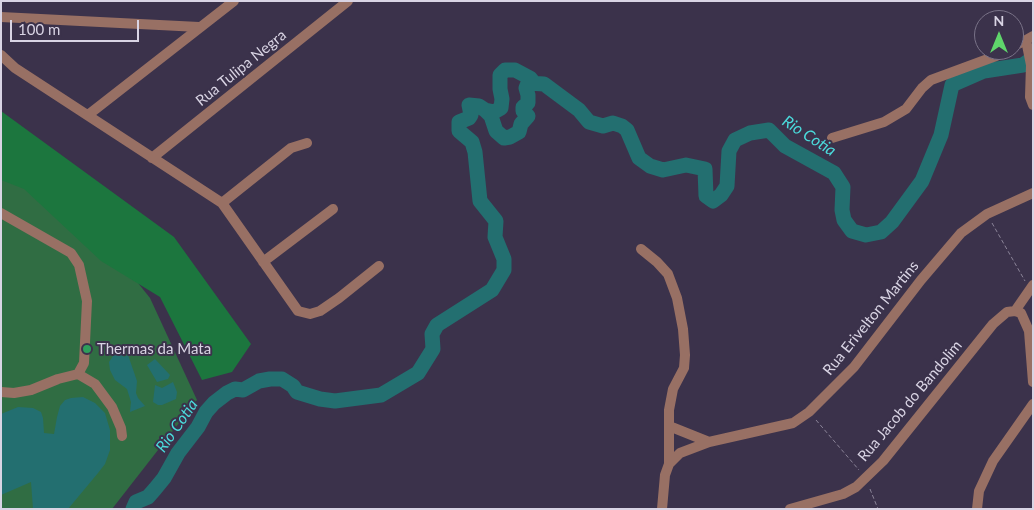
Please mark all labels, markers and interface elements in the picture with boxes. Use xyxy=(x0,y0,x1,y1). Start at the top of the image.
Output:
scale bar xyxy=(12,10,141,42)
north arrow xyxy=(974,10,1024,60)
text: N xyxy=(994,12,1004,29)
text: 100 m xyxy=(18,20,60,38)
street label: Rua Tulipa Negra xyxy=(192,26,290,110)
water label: Rio Cotia xyxy=(779,112,839,160)
street label: Rua Erivelton Martins xyxy=(819,257,923,379)
street label: Rua Jacob do Bandolim xyxy=(854,337,966,465)
place label: Thermas da Mata xyxy=(97,340,211,358)
marker: Thermas da Mata xyxy=(81,343,93,355)
water label: Rio Cotia xyxy=(152,396,202,456)

